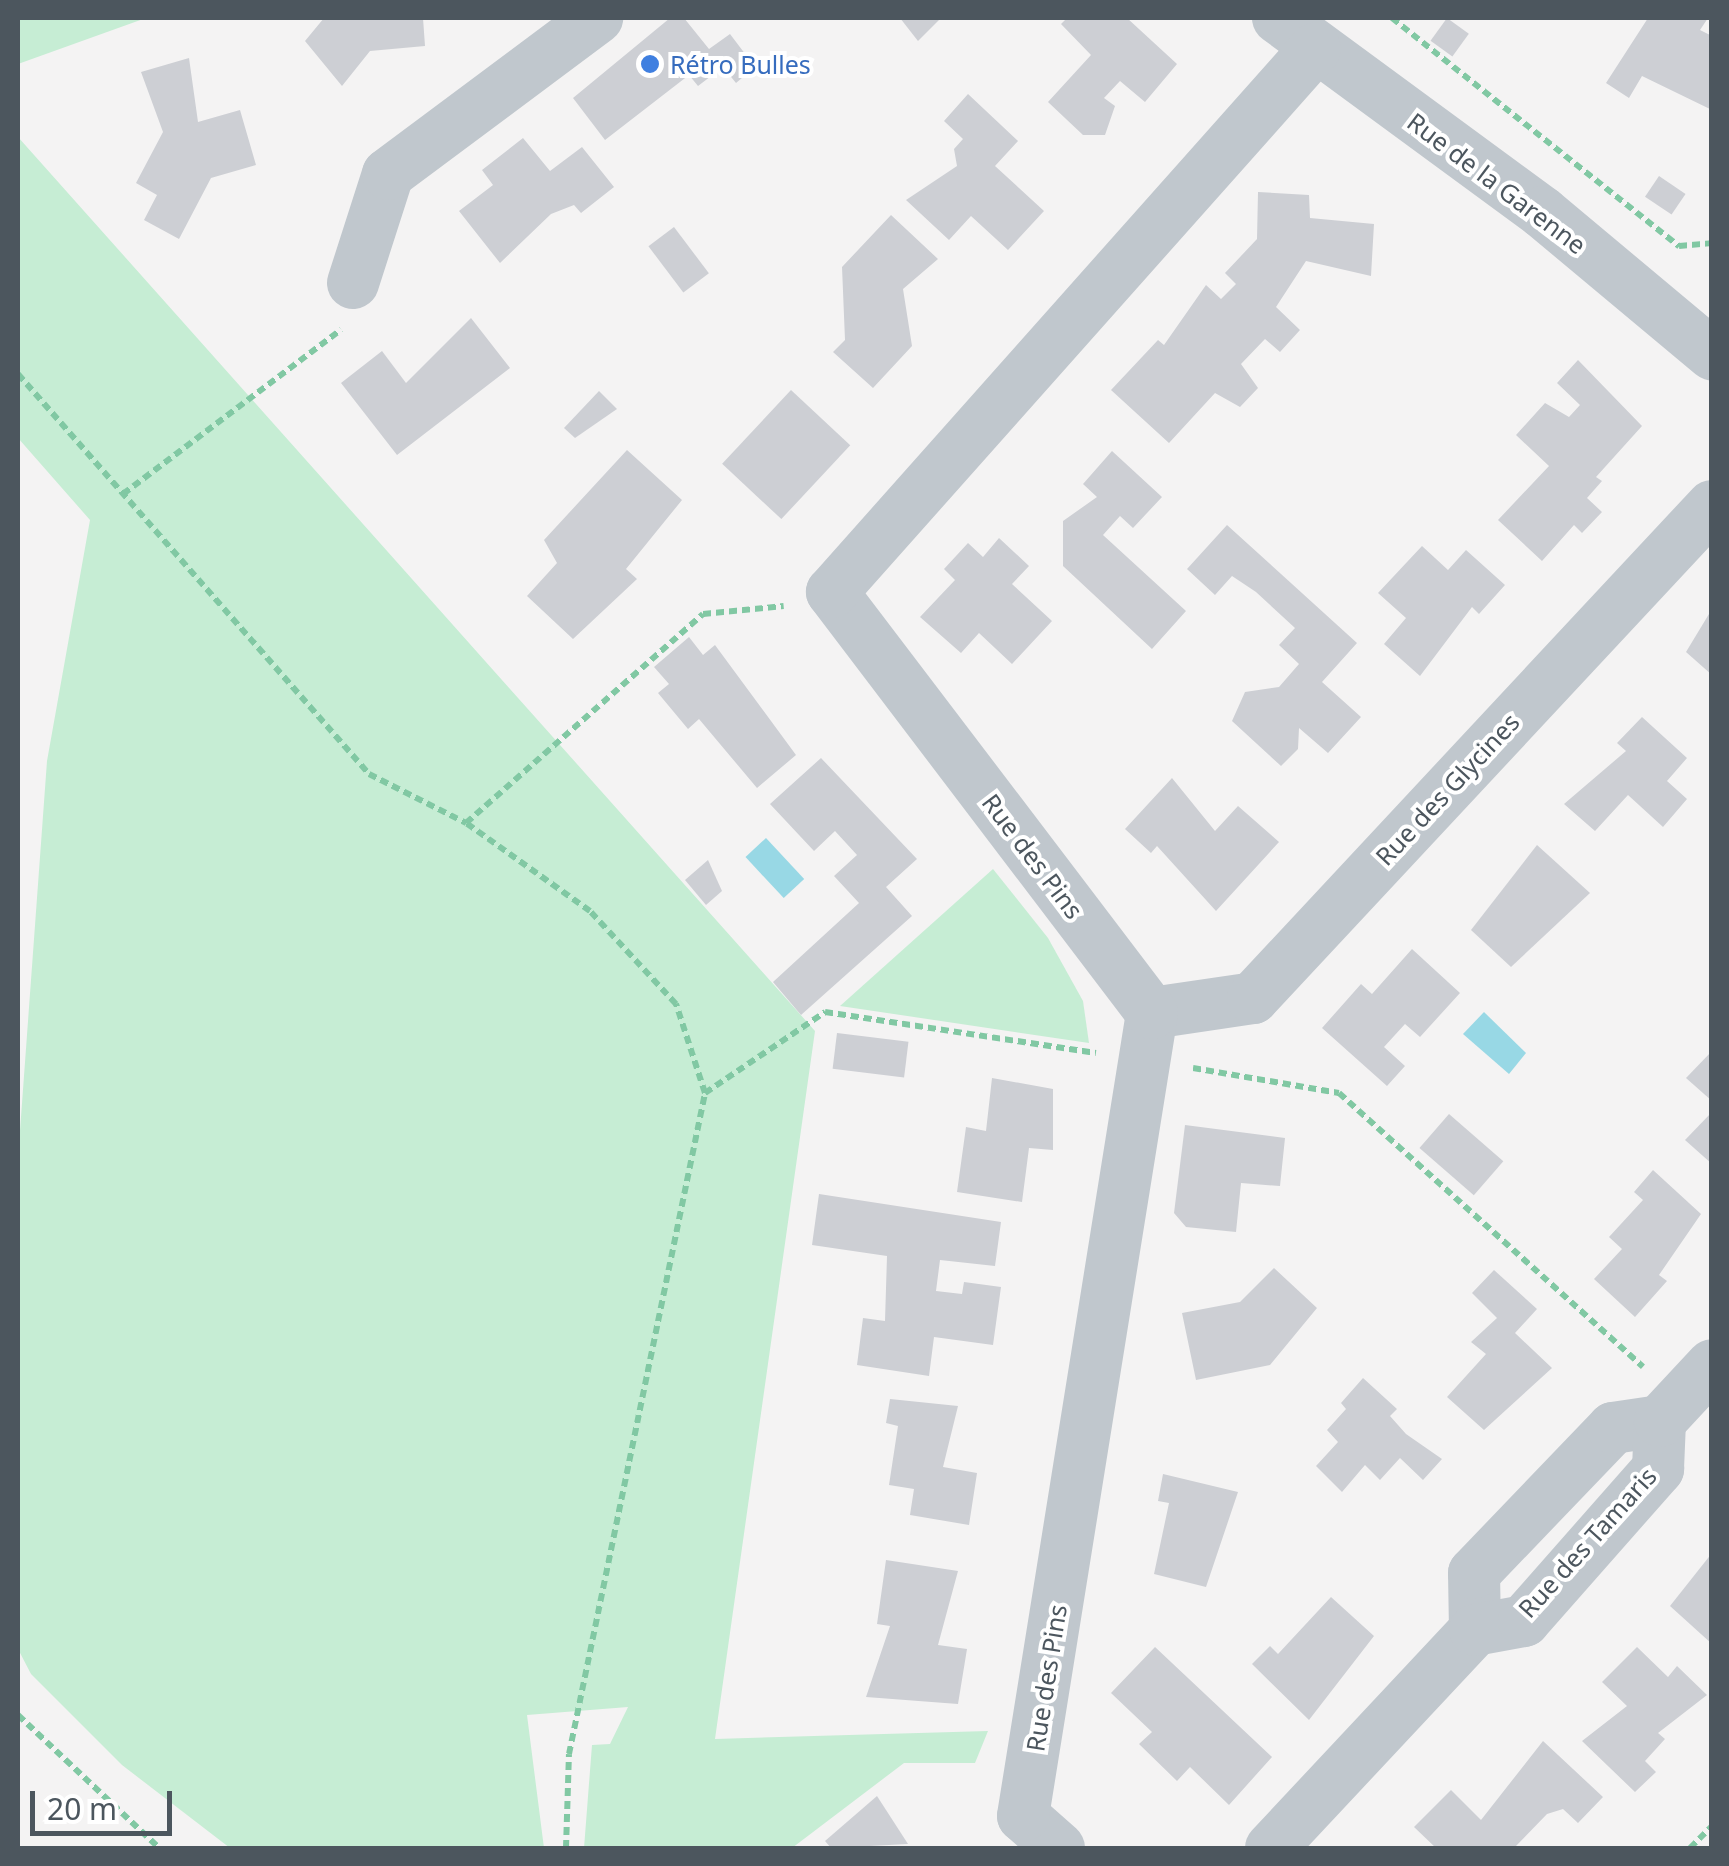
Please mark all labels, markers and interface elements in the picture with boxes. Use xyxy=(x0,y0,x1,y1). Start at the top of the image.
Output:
place label: Rétro Bulles xyxy=(670,49,811,79)
marker: Rétro Bulles xyxy=(639,53,661,75)
street label: Rue de la Garenne xyxy=(1402,106,1592,260)
street label: Rue des Glycines xyxy=(1369,707,1525,871)
street label: Rue des Pins xyxy=(976,788,1090,924)
street label: Rue des Tamaris xyxy=(1512,1461,1662,1623)
street label: Rue des Pins xyxy=(1020,1602,1072,1754)
scale bar xyxy=(35,1771,178,1833)
text: 20 m xyxy=(47,1788,117,1829)

